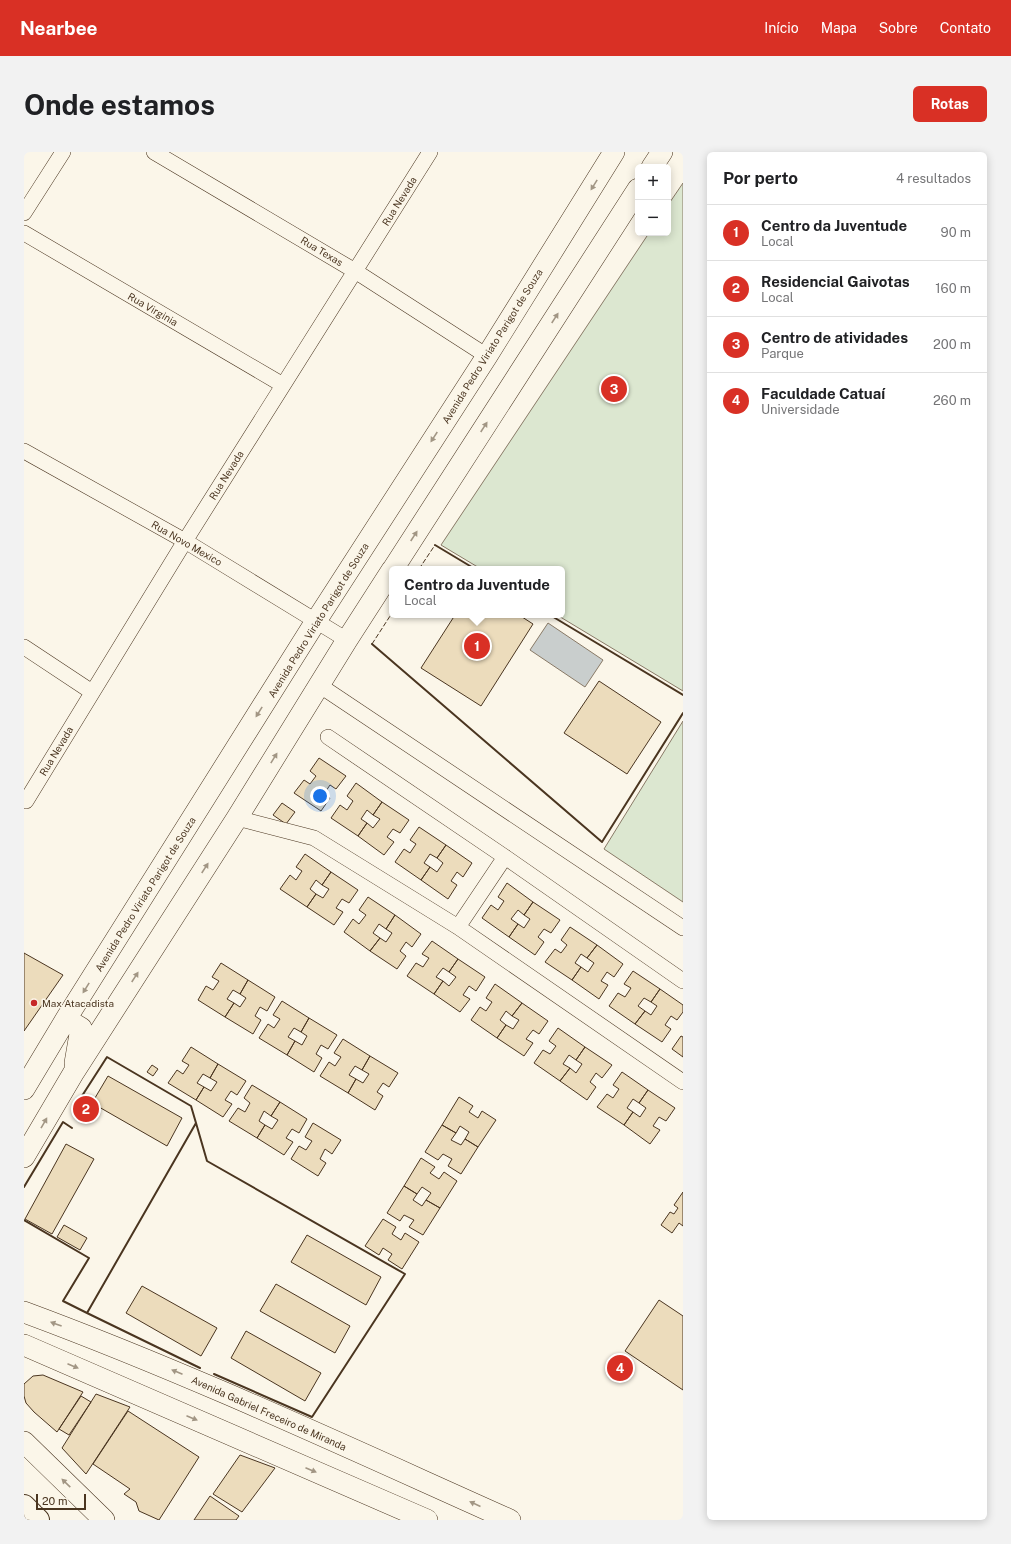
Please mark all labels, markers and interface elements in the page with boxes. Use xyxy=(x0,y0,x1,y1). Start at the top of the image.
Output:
text: Nearbee xyxy=(20,17,98,39)
text: Início xyxy=(764,20,799,36)
text: Mapa xyxy=(821,20,857,36)
text: Sobre xyxy=(879,20,918,36)
text: Contato xyxy=(940,20,991,36)
button: Rotas xyxy=(913,86,987,122)
text: Onde estamos xyxy=(24,88,215,121)
map controls xyxy=(635,164,671,236)
button: + xyxy=(635,164,671,200)
text: Por perto xyxy=(723,168,798,188)
text: 4 resultados xyxy=(896,171,971,186)
street label: Rua Nevada xyxy=(379,174,419,228)
one-way arrow xyxy=(590,179,597,191)
button: − xyxy=(635,200,671,236)
text: Centro da Juventude xyxy=(761,217,907,234)
text: 1 xyxy=(733,225,739,240)
text: 90 m xyxy=(941,225,971,240)
street label: Rua Texas xyxy=(299,234,345,268)
text: Local xyxy=(761,234,794,249)
street label: Avenida Pedro Viriato Parigot de Souza xyxy=(439,267,545,425)
text: Residencial Gaivotas xyxy=(761,273,910,290)
text: 2 xyxy=(732,281,740,296)
text: 160 m xyxy=(935,281,971,296)
street label: Rua Virginia xyxy=(126,290,180,328)
text: Local xyxy=(761,290,794,305)
one-way arrow xyxy=(551,313,559,323)
text: Centro de atividades xyxy=(761,329,908,346)
text: 3 xyxy=(732,337,740,352)
text: 200 m xyxy=(933,337,971,352)
text: Parque xyxy=(761,346,804,361)
pin: 3 xyxy=(601,374,627,404)
text: Faculdade Catuaí xyxy=(761,385,885,402)
text: 4 xyxy=(732,393,740,408)
text: 260 m xyxy=(933,393,971,408)
text: Universidade xyxy=(761,402,840,417)
one-way arrow xyxy=(481,421,488,433)
one-way arrow xyxy=(431,431,438,443)
street label: Rua Nevada xyxy=(206,448,246,502)
street label: Rua Novo Mexico xyxy=(149,518,225,568)
one-way arrow xyxy=(410,531,418,541)
street label: Avenida Pedro Viriato Parigot de Souza xyxy=(265,541,371,699)
popup xyxy=(389,566,565,618)
text: Centro da Juventude xyxy=(404,576,550,593)
text: Local xyxy=(404,593,437,608)
pin: 1 xyxy=(464,631,490,661)
one-way arrow xyxy=(256,706,263,718)
street label: Rua Nevada xyxy=(37,724,75,778)
one-way arrow xyxy=(271,752,278,764)
your location xyxy=(310,786,330,806)
street label: Avenida Pedro Viriato Parigot de Souza xyxy=(92,815,198,973)
one-way arrow xyxy=(201,863,209,873)
one-way arrow xyxy=(131,972,139,982)
one-way arrow xyxy=(82,983,90,993)
place label: Max Atacadista xyxy=(42,997,114,1009)
marker: Max Atacadista xyxy=(29,998,39,1008)
pin: 2 xyxy=(73,1094,99,1124)
one-way arrow xyxy=(40,1117,47,1129)
one-way arrow xyxy=(50,1320,62,1326)
pin: 4 xyxy=(607,1353,633,1383)
one-way arrow xyxy=(67,1363,78,1369)
one-way arrow xyxy=(171,1369,182,1375)
street label: Avenida Gabriel Freceiro de Miranda xyxy=(190,1373,348,1453)
one-way arrow xyxy=(186,1415,197,1421)
one-way arrow xyxy=(306,1467,318,1473)
one-way arrow xyxy=(61,1478,71,1488)
scale bar xyxy=(36,1492,86,1511)
text: 20 m xyxy=(42,1495,67,1507)
one-way arrow xyxy=(469,1501,480,1507)

